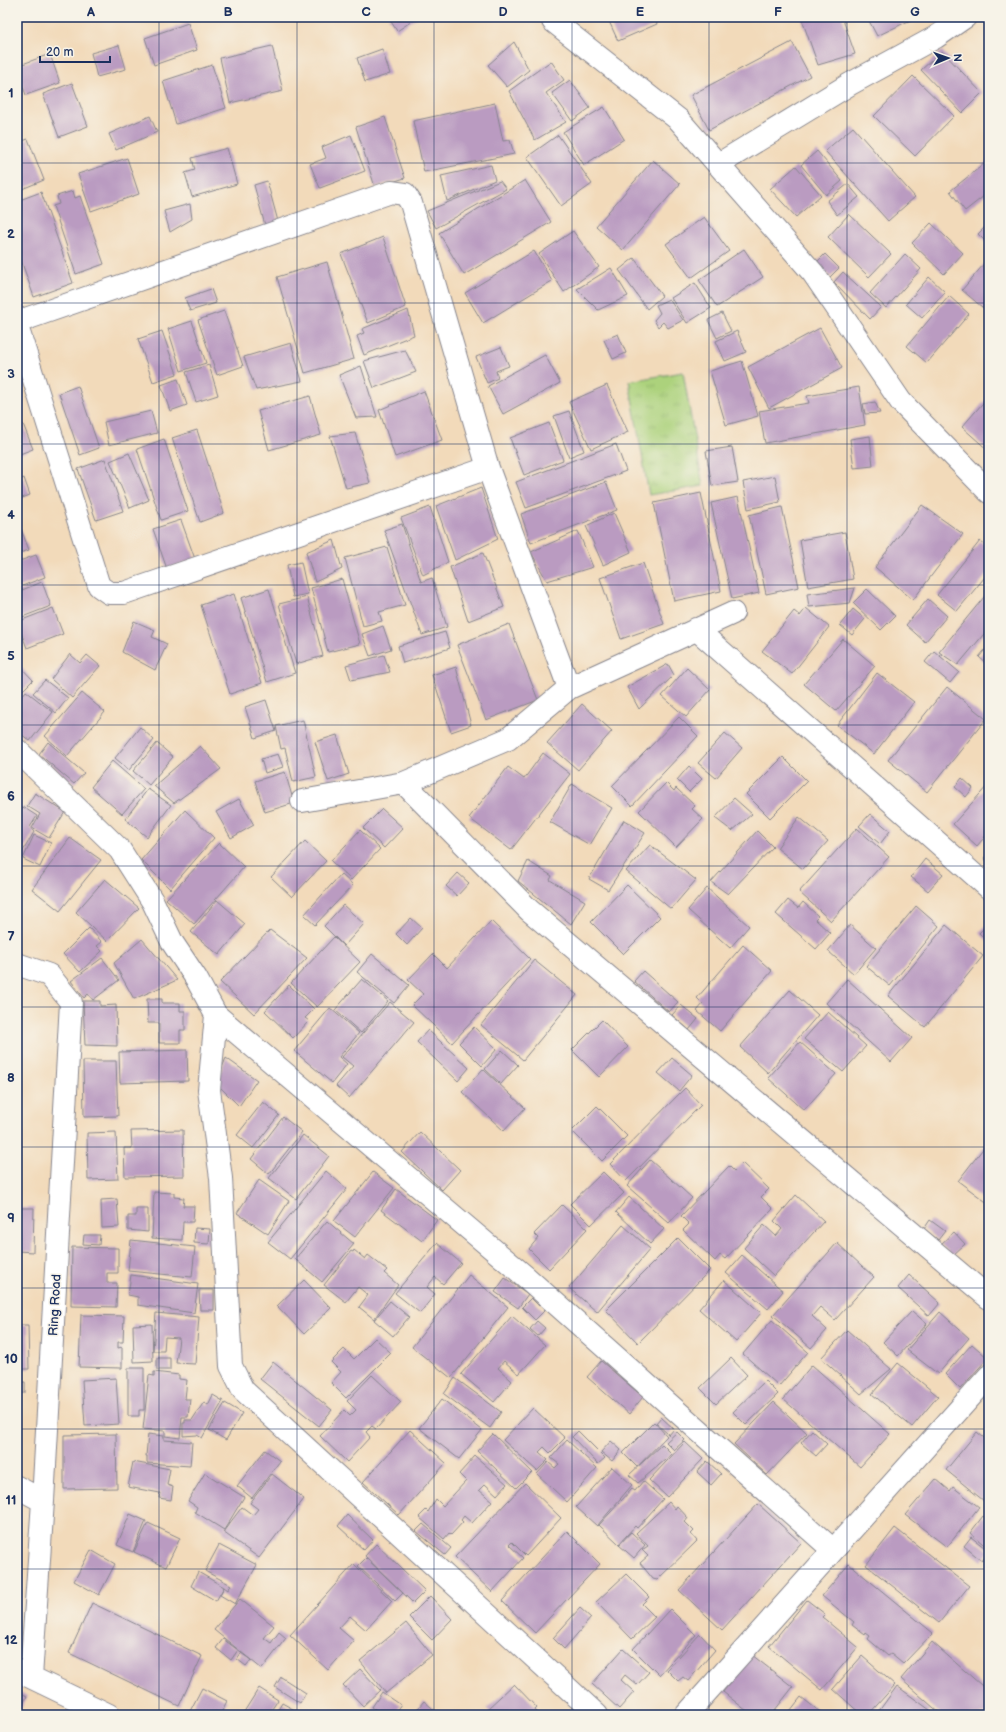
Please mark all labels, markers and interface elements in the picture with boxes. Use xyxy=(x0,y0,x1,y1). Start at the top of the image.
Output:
text: A xyxy=(86,4,95,20)
text: B xyxy=(223,4,233,20)
text: C xyxy=(361,4,371,20)
text: D xyxy=(498,4,508,20)
text: E xyxy=(636,4,645,20)
text: F xyxy=(774,4,782,20)
text: G xyxy=(910,4,920,20)
scale bar xyxy=(40,38,110,64)
north arrow xyxy=(928,38,968,78)
text: 20 m xyxy=(46,45,73,60)
text: N xyxy=(951,53,964,62)
text: 1 xyxy=(8,85,14,101)
text: 2 xyxy=(7,226,15,242)
text: 3 xyxy=(7,366,15,382)
text: 4 xyxy=(7,507,15,523)
text: 5 xyxy=(7,648,15,664)
text: 6 xyxy=(7,788,15,804)
text: 7 xyxy=(7,929,15,945)
text: 8 xyxy=(7,1070,15,1086)
text: 9 xyxy=(7,1210,15,1226)
street label: Ring Road xyxy=(45,1274,65,1336)
text: 10 xyxy=(4,1351,18,1367)
text: 11 xyxy=(6,1492,16,1508)
text: 12 xyxy=(4,1632,18,1648)

